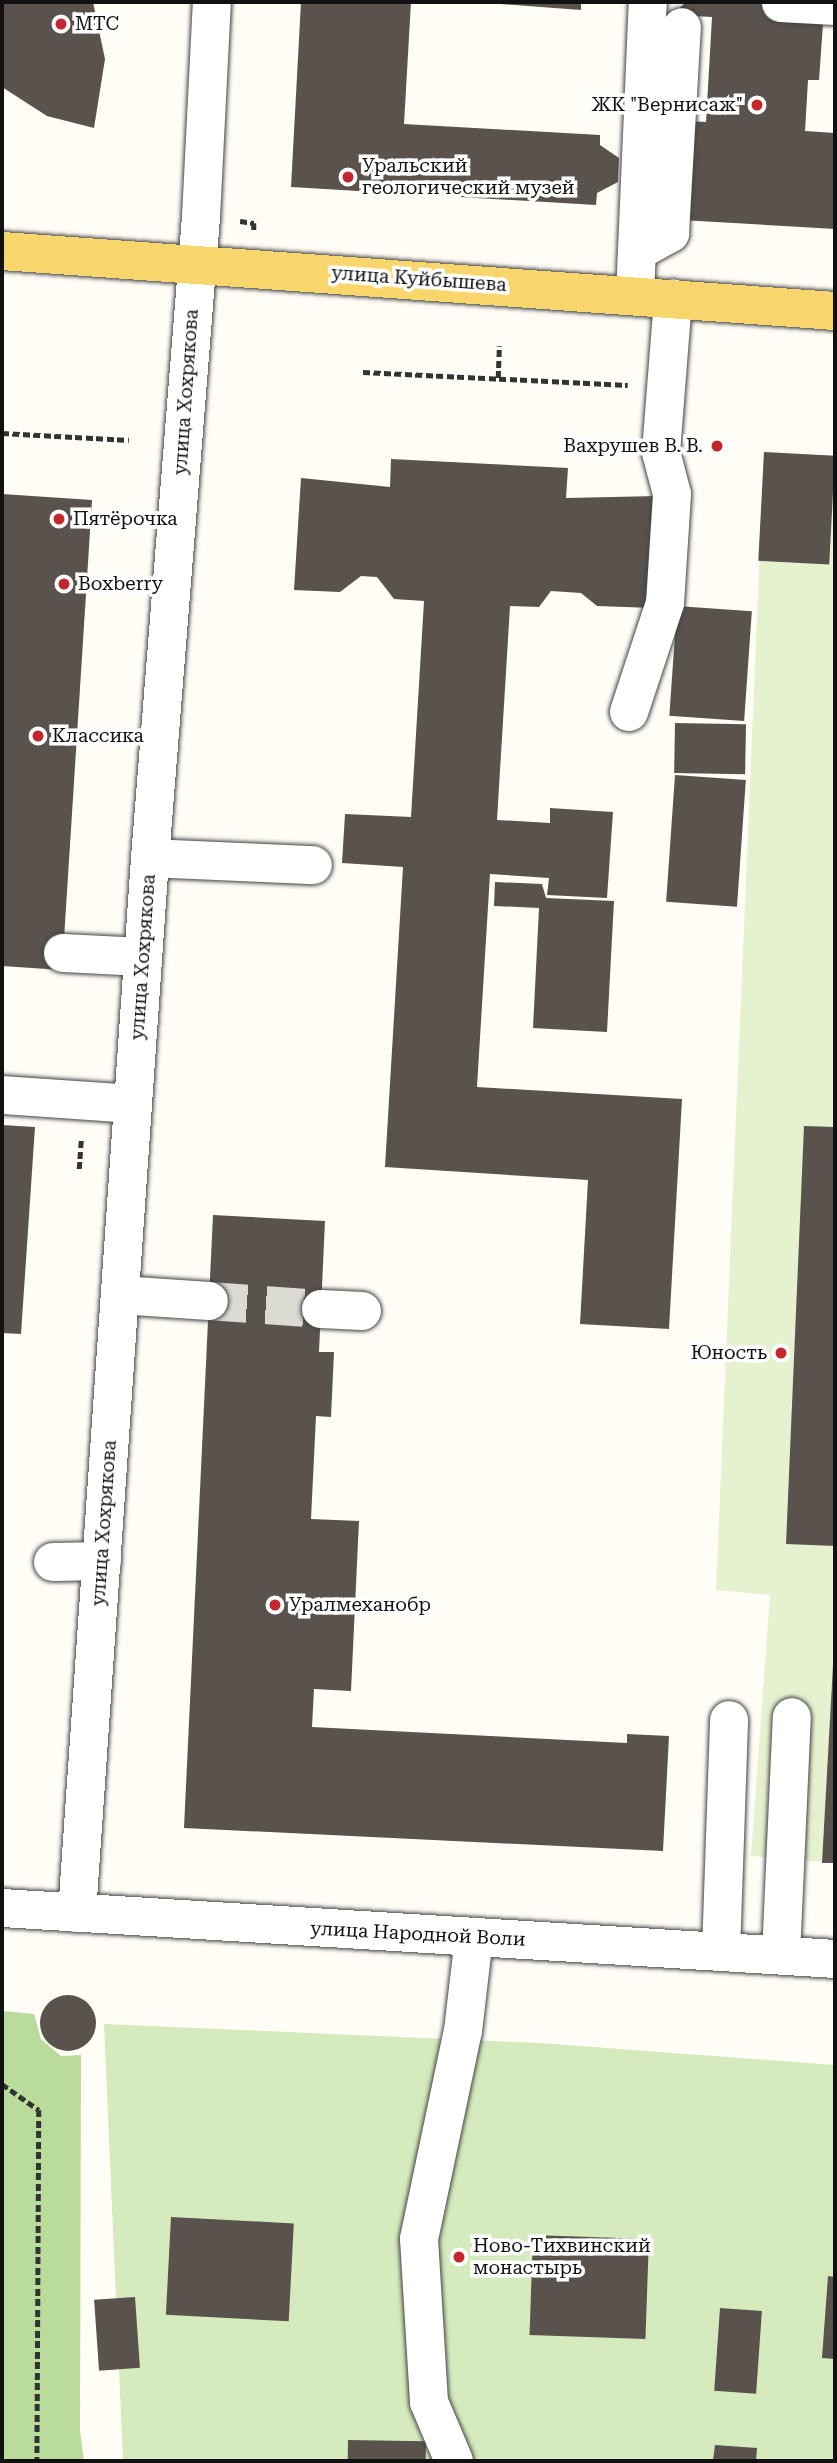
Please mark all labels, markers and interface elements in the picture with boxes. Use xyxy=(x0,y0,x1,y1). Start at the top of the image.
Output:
place label: МТС xyxy=(75,13,119,35)
marker: МТС xyxy=(53,16,69,32)
place label: ЖК "Вернисаж" xyxy=(591,94,743,116)
marker: ЖК "Вернисаж" xyxy=(749,97,765,113)
place label: Уральский геологический музей xyxy=(362,155,575,199)
marker: Уральский геологический музей xyxy=(340,169,356,185)
street label: улица Куйбышева xyxy=(331,262,507,296)
street label: улица Хохрякова xyxy=(169,308,203,476)
place label: Вахрушев В. В. xyxy=(563,435,703,457)
marker: Вахрушев В. В. xyxy=(709,438,725,454)
place label: Пятёрочка xyxy=(73,508,178,530)
marker: Пятёрочка xyxy=(51,511,67,527)
place label: Boxberry xyxy=(78,573,163,595)
marker: Boxberry xyxy=(56,576,72,592)
place label: Классика xyxy=(52,725,144,747)
marker: Классика xyxy=(30,728,46,744)
street label: улица Хохрякова xyxy=(126,873,160,1041)
place label: Юность xyxy=(691,1342,767,1364)
marker: Юность xyxy=(773,1345,789,1361)
street label: улица Хохрякова xyxy=(87,1439,121,1607)
place label: Уралмеханобр xyxy=(289,1594,431,1616)
marker: Уралмеханобр xyxy=(267,1597,283,1613)
street label: улица Народной Воли xyxy=(310,1917,526,1951)
place label: Ново-Тихвинский монастырь xyxy=(473,2235,651,2279)
marker: Ново-Тихвинский монастырь xyxy=(451,2249,467,2265)

